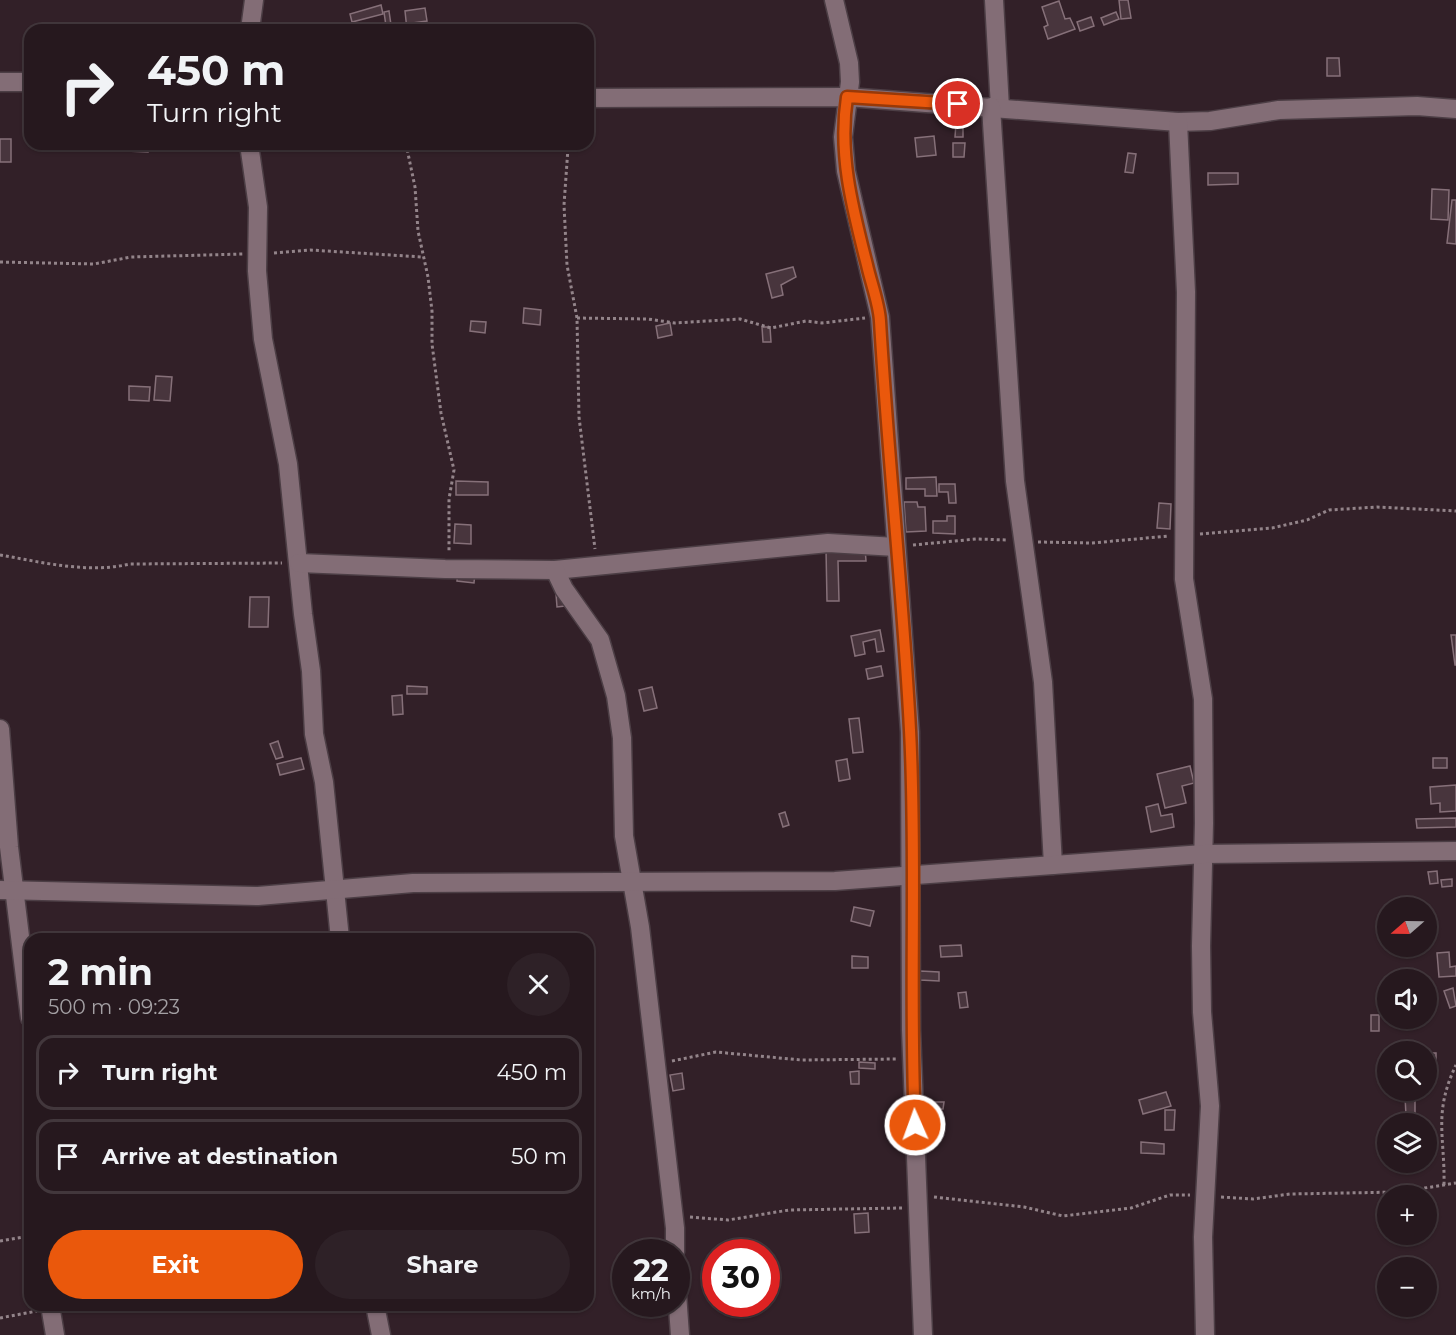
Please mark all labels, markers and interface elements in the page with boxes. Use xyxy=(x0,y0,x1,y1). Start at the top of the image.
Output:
text: 450 m xyxy=(147,44,285,96)
icon: right xyxy=(48,48,126,126)
pin xyxy=(932,78,983,129)
icon: arrive xyxy=(941,87,974,120)
text: Turn right xyxy=(147,96,282,129)
north arrow xyxy=(1377,897,1437,957)
map controls xyxy=(1377,897,1437,1317)
text: 2 min xyxy=(48,950,153,994)
button: close xyxy=(507,953,570,1016)
button: sound xyxy=(1377,969,1437,1029)
text: 500 m · 09:23 xyxy=(48,995,180,1019)
button: search xyxy=(1377,1041,1437,1101)
icon: right xyxy=(51,1056,84,1089)
text: Turn right xyxy=(102,1059,217,1086)
text: 450 m xyxy=(496,1059,567,1086)
position arrow xyxy=(883,1093,947,1157)
button: layers xyxy=(1377,1113,1437,1173)
icon: arrive xyxy=(51,1140,84,1173)
text: Arrive at destination xyxy=(102,1143,338,1170)
text: 50 m xyxy=(511,1143,567,1170)
button: + xyxy=(1377,1185,1437,1245)
button: Exit xyxy=(48,1230,303,1299)
button: Share xyxy=(315,1230,570,1299)
speed limit sign: 30 xyxy=(702,1239,780,1317)
text: 22 xyxy=(633,1252,669,1289)
button: − xyxy=(1377,1257,1437,1317)
text: km/h xyxy=(631,1284,671,1303)

